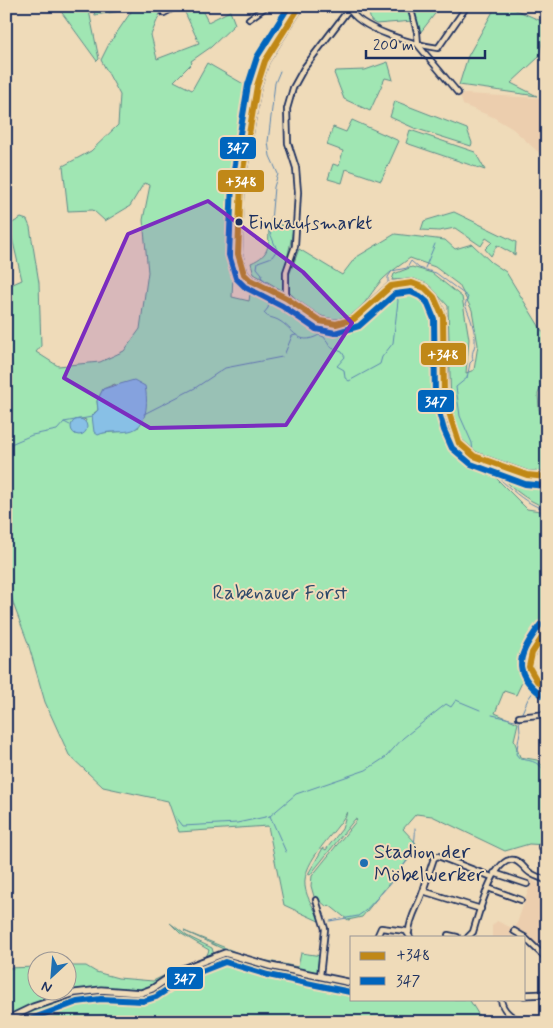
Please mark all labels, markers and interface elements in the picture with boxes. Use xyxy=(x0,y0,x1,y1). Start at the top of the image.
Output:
scale bar xyxy=(366,28,484,60)
text: 200 m xyxy=(373,36,414,56)
line badge: 347 xyxy=(219,136,257,160)
text: 347 xyxy=(227,139,250,157)
line badge: +348 xyxy=(217,169,265,193)
text: +348 xyxy=(225,173,257,191)
place label: Einkaufsmarkt xyxy=(248,211,372,236)
marker: Einkaufsmarkt xyxy=(234,217,244,227)
line badge: +348 xyxy=(420,342,467,366)
text: +348 xyxy=(427,346,459,364)
line badge: 347 xyxy=(417,389,455,413)
text: 347 xyxy=(425,393,448,411)
park label: Rabenauer Forst xyxy=(213,580,348,607)
place label: Stadion der Möbelwerker xyxy=(374,839,485,889)
marker: Stadion der Möbelwerker xyxy=(358,857,370,869)
legend xyxy=(350,936,526,1000)
text: +348 xyxy=(396,946,430,966)
north arrow xyxy=(28,950,78,1000)
line badge: 347 xyxy=(166,966,204,990)
text: 347 xyxy=(174,970,197,988)
text: 347 xyxy=(396,972,420,992)
text: N xyxy=(39,977,55,997)

